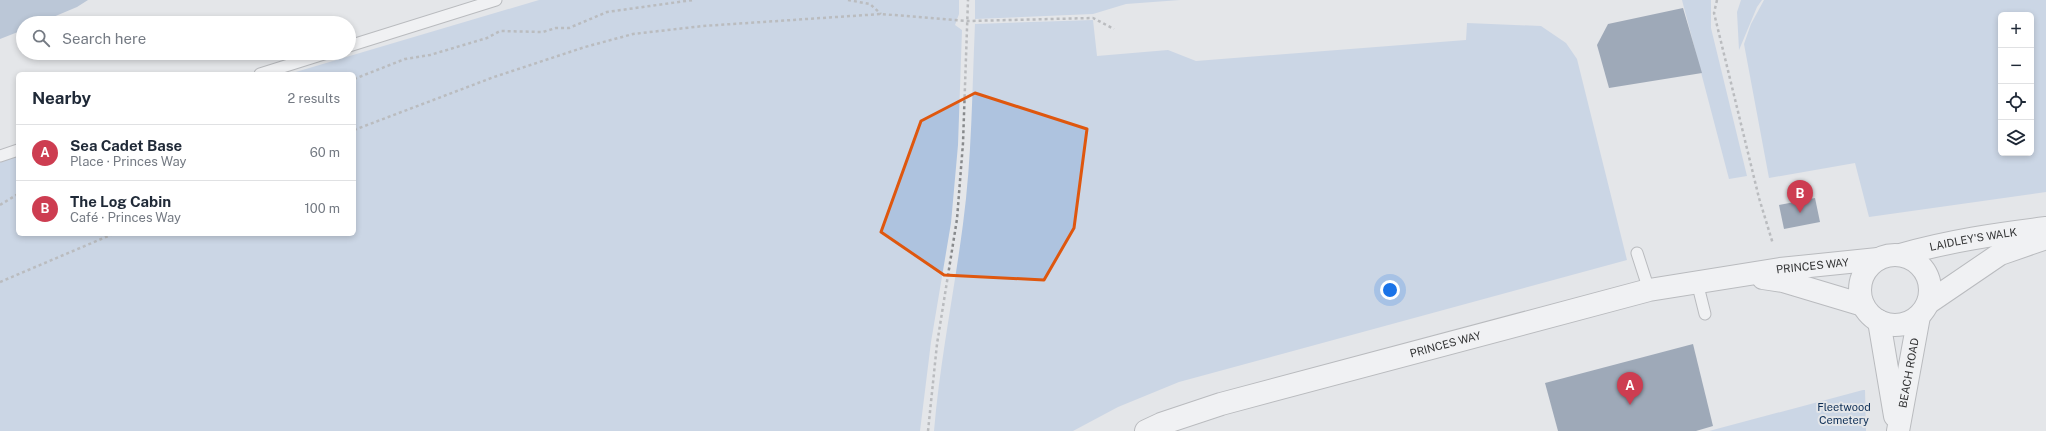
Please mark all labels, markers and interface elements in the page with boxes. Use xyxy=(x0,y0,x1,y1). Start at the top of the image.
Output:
map controls xyxy=(1998,12,2034,156)
button: + xyxy=(1998,12,2034,48)
search box xyxy=(16,16,356,60)
icon: search xyxy=(30,27,52,49)
text: Search here xyxy=(62,30,146,47)
button: − xyxy=(1998,48,2034,84)
button: locate xyxy=(1998,84,2034,120)
text: Nearby xyxy=(32,88,91,108)
text: 2 results xyxy=(288,91,340,106)
button: layers xyxy=(1998,120,2034,156)
text: Sea Cadet Base xyxy=(70,137,182,154)
text: A xyxy=(40,145,50,160)
text: 60 m xyxy=(310,145,340,160)
text: Place · Princes Way xyxy=(70,154,187,169)
pin: B xyxy=(1787,180,1813,213)
text: The Log Cabin xyxy=(70,193,171,210)
text: B xyxy=(41,201,49,216)
text: 100 m xyxy=(304,201,340,216)
text: Café · Princes Way xyxy=(70,210,181,225)
street label: LAIDLEY'S WALK xyxy=(1928,226,2018,253)
street label: PRINCES WAY xyxy=(1775,256,1850,276)
your location xyxy=(1380,280,1400,300)
street label: PRINCES WAY xyxy=(1409,329,1483,359)
street label: BEACH ROAD xyxy=(1896,337,1921,409)
pin: A xyxy=(1617,372,1643,405)
park label: Fleetwood Cemetery xyxy=(1817,401,1871,426)

